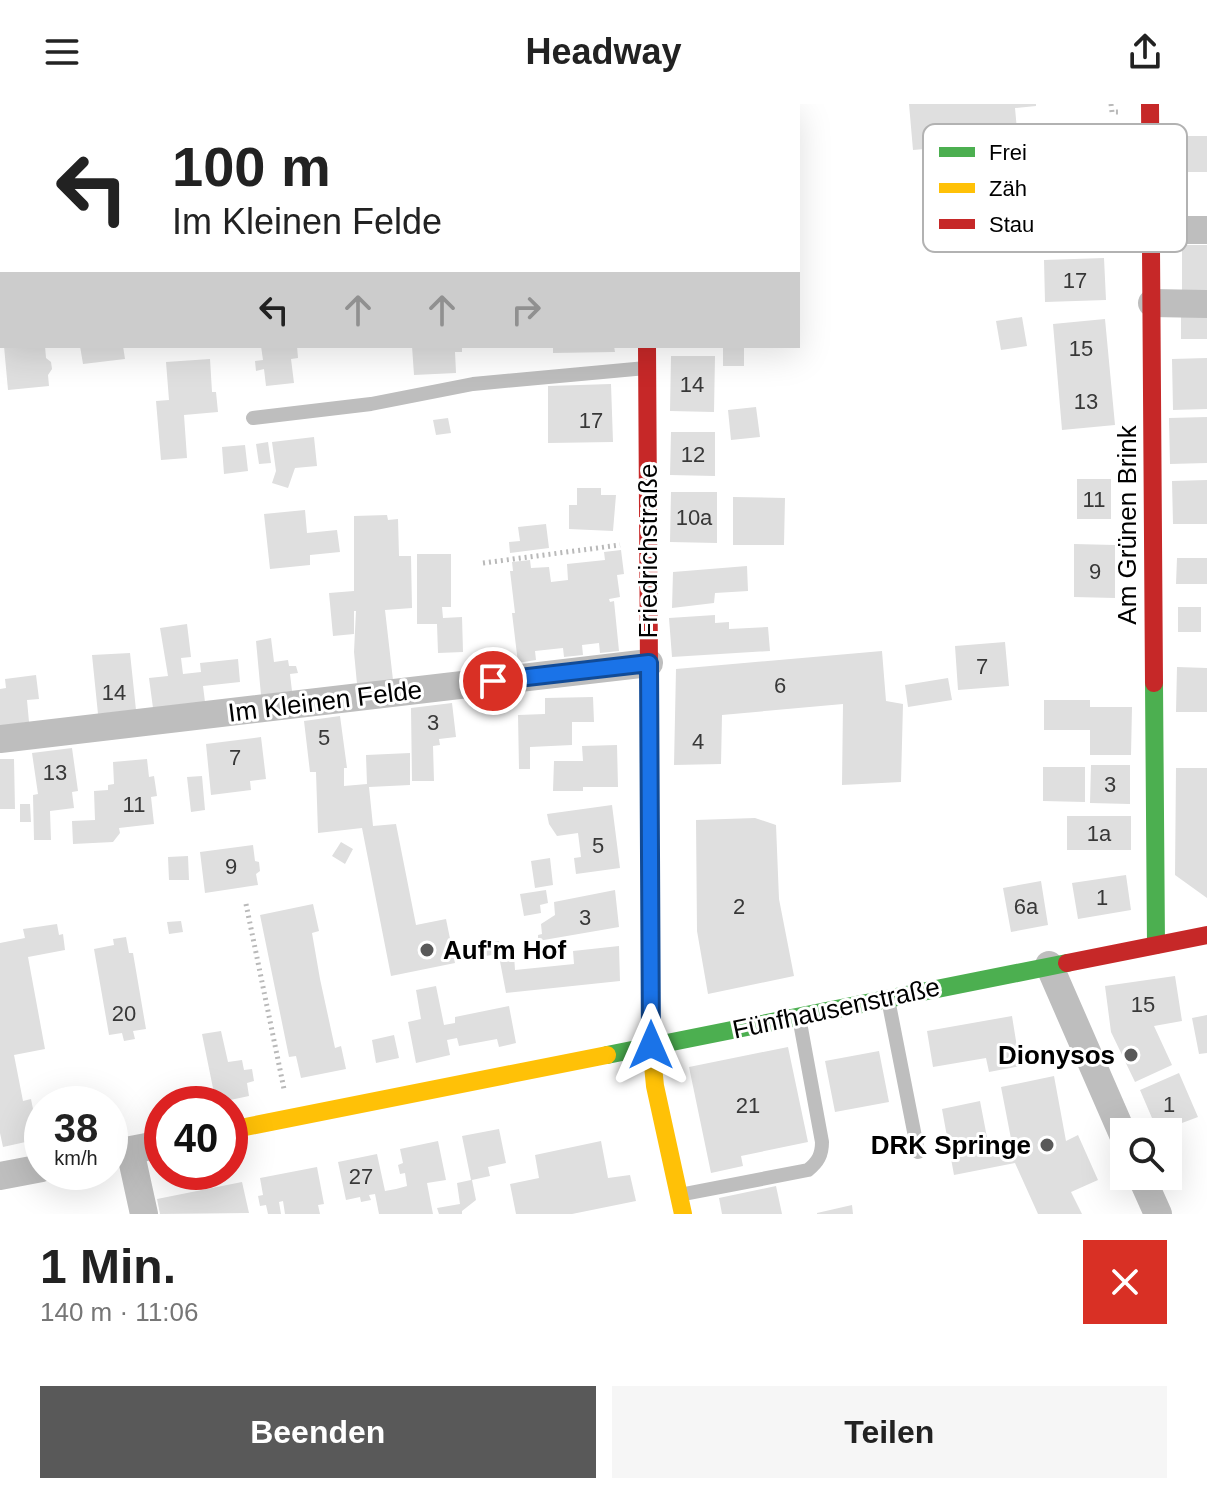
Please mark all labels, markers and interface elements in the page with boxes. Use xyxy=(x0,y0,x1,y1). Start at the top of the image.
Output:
icon: menu xyxy=(40,30,84,74)
icon: share xyxy=(1123,30,1167,74)
text: Headway xyxy=(525,31,682,72)
legend xyxy=(923,124,1187,252)
text: 100 m xyxy=(172,135,331,198)
icon: left xyxy=(40,136,144,240)
text: Frei xyxy=(989,140,1027,165)
text: Zäh xyxy=(989,176,1027,201)
text: Im Kleinen Felde xyxy=(172,201,442,242)
text: Stau xyxy=(989,212,1034,237)
house number: 17 xyxy=(1063,268,1087,293)
icon: left xyxy=(252,288,296,332)
icon: ahead xyxy=(336,288,380,332)
icon: ahead xyxy=(420,288,464,332)
icon: right xyxy=(504,288,548,332)
house number: 15 xyxy=(1069,336,1093,361)
house number: 14 xyxy=(680,372,704,397)
house number: 13 xyxy=(1074,389,1098,414)
house number: 17 xyxy=(579,408,603,433)
street label: Am Grünen Brink xyxy=(1112,424,1142,625)
house number: 12 xyxy=(681,442,705,467)
street label: Friedrichstraße xyxy=(633,464,663,638)
house number: 11 xyxy=(1083,487,1105,512)
house number: 10a xyxy=(676,505,713,530)
house number: 9 xyxy=(1089,559,1101,584)
pin xyxy=(459,647,527,715)
house number: 7 xyxy=(976,654,988,679)
icon: arrive xyxy=(471,659,515,703)
house number: 6 xyxy=(774,673,786,698)
street label: Im Kleinen Felde xyxy=(226,674,424,728)
house number: 14 xyxy=(102,680,126,705)
house number: 3 xyxy=(427,710,439,735)
house number: 5 xyxy=(318,725,330,750)
house number: 4 xyxy=(692,729,704,754)
house number: 7 xyxy=(229,745,241,770)
house number: 13 xyxy=(43,760,67,785)
house number: 3 xyxy=(1104,772,1116,797)
house number: 11 xyxy=(123,792,145,817)
house number: 1a xyxy=(1087,821,1112,846)
house number: 5 xyxy=(592,833,604,858)
house number: 9 xyxy=(225,854,237,879)
house number: 1 xyxy=(1096,885,1108,910)
house number: 2 xyxy=(733,894,745,919)
house number: 6a xyxy=(1014,894,1039,919)
house number: 3 xyxy=(579,905,591,930)
place label: Auf'm Hof xyxy=(443,935,566,965)
marker: Auf'm Hof xyxy=(418,941,436,959)
street label: Fünfhausenstraße xyxy=(730,971,942,1045)
house number: 15 xyxy=(1131,992,1155,1017)
house number: 20 xyxy=(112,1001,136,1026)
position arrow xyxy=(609,1003,693,1087)
place label: Dionysos xyxy=(998,1040,1115,1070)
marker: Dionysos xyxy=(1122,1046,1140,1064)
speed limit sign: 40 xyxy=(144,1086,248,1190)
house number: 1 xyxy=(1163,1092,1175,1117)
house number: 21 xyxy=(736,1093,760,1118)
text: 38 xyxy=(54,1106,98,1150)
map controls xyxy=(1110,1118,1182,1190)
button: search xyxy=(1110,1118,1182,1190)
place label: DRK Springe xyxy=(871,1130,1031,1160)
marker: DRK Springe xyxy=(1038,1136,1056,1154)
text: km/h xyxy=(54,1147,98,1169)
house number: 27 xyxy=(349,1164,373,1189)
text: 1 Min. xyxy=(40,1240,176,1293)
button: close xyxy=(1083,1240,1167,1324)
text: 140 m · 11:06 xyxy=(40,1297,199,1327)
button: Beenden xyxy=(40,1386,596,1478)
button: Teilen xyxy=(612,1386,1167,1478)

